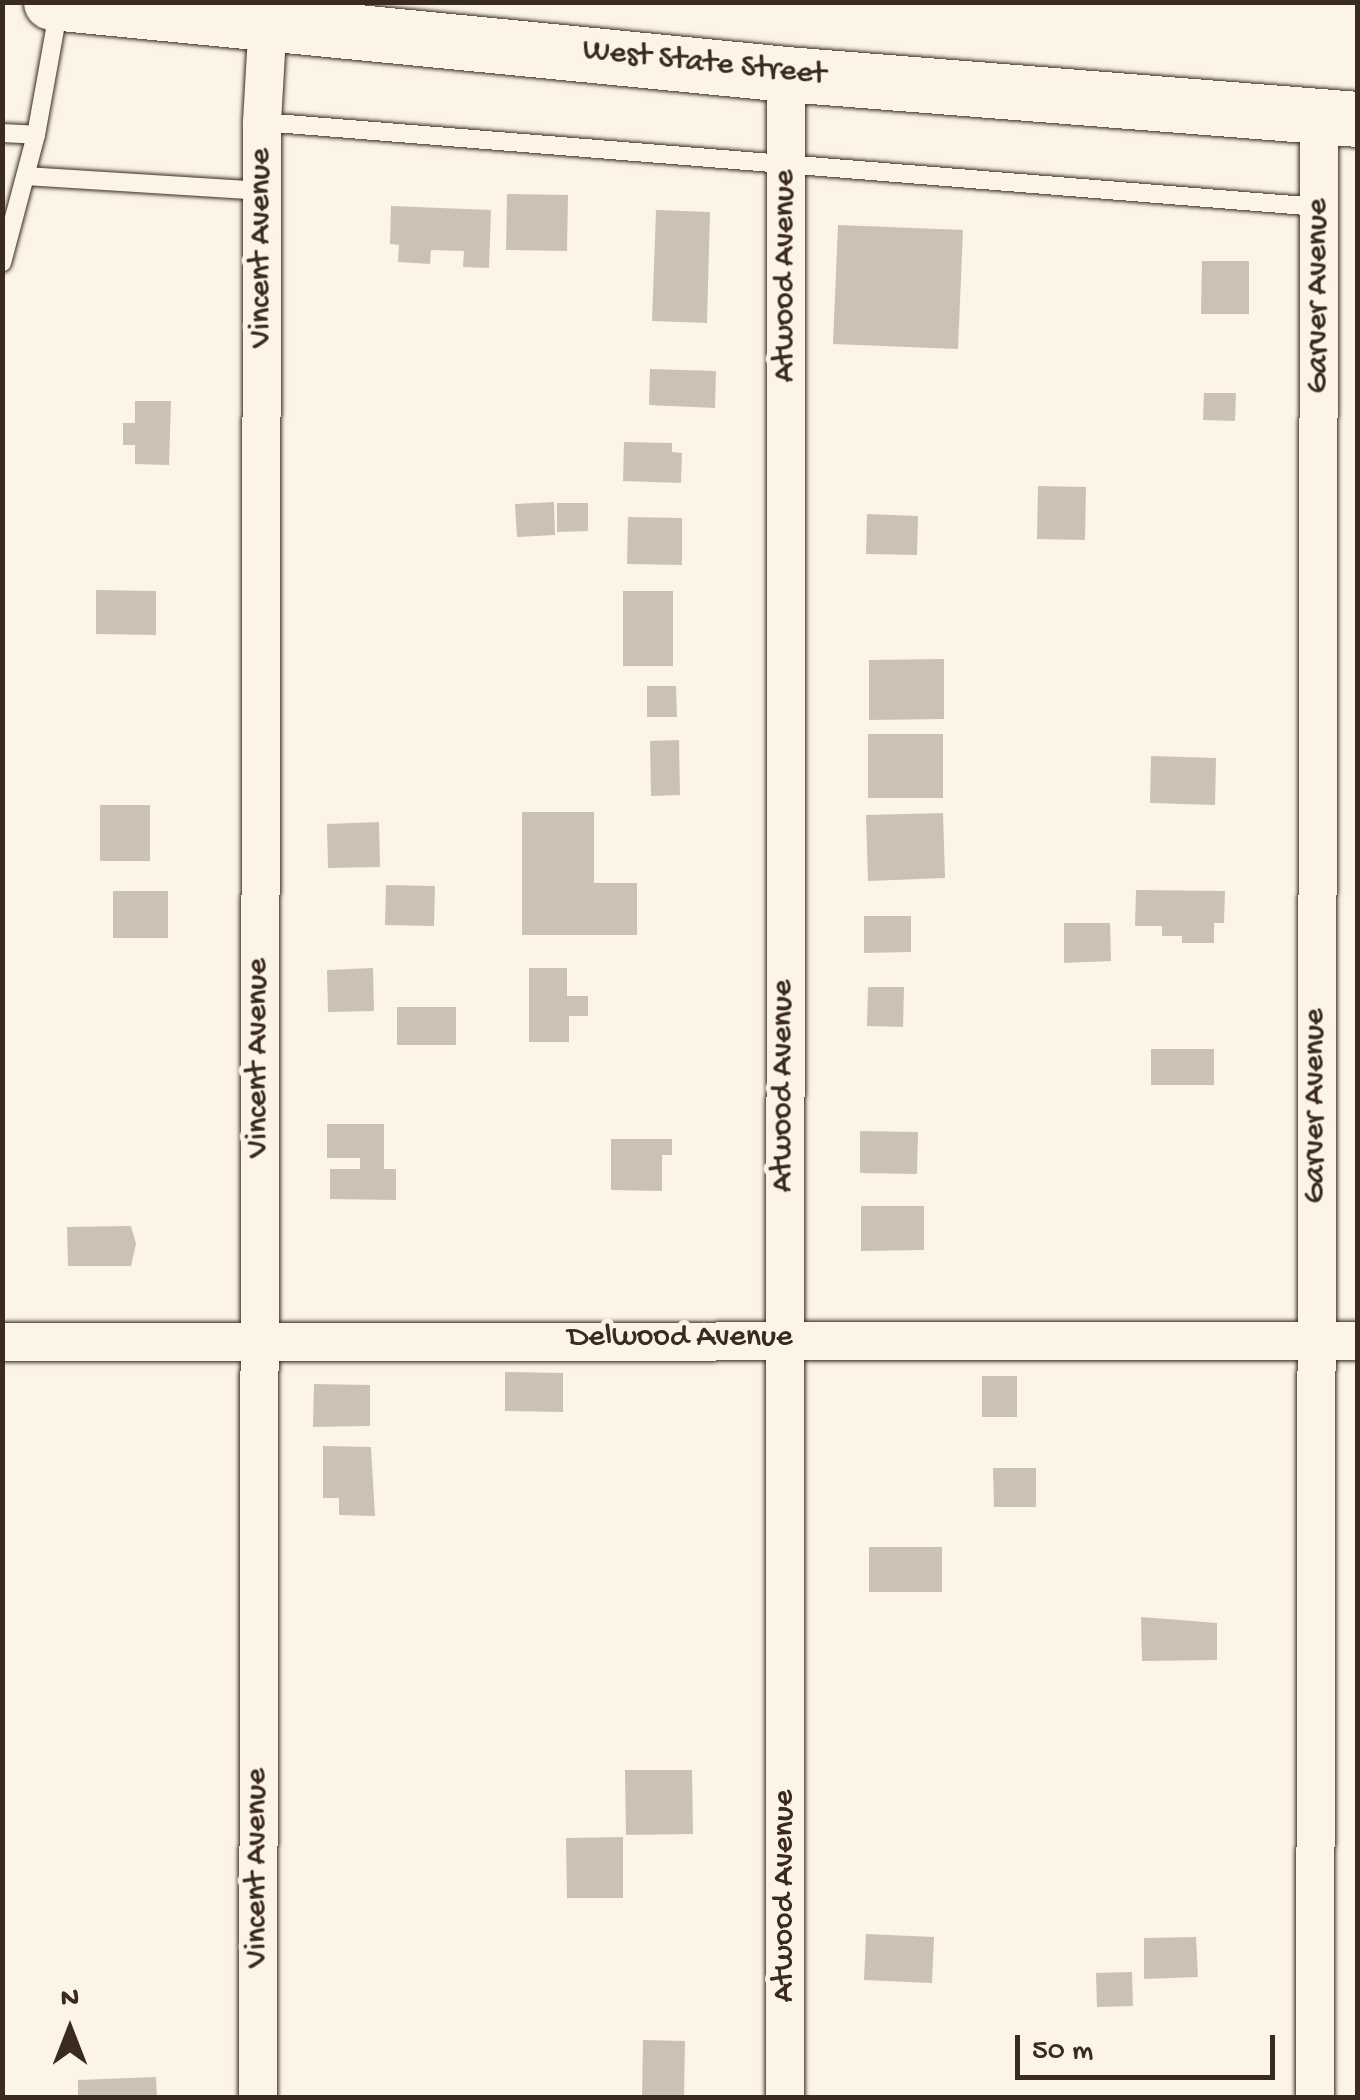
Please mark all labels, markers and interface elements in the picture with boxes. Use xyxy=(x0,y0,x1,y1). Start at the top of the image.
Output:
street label: West State Street xyxy=(581,32,827,96)
street label: Vincent Avenue xyxy=(243,148,281,348)
street label: Atwood Avenue xyxy=(767,170,805,382)
street label: Garver Avenue xyxy=(1300,198,1338,394)
street label: Vincent Avenue xyxy=(240,958,278,1158)
street label: Atwood Avenue xyxy=(765,980,803,1192)
street label: Garver Avenue xyxy=(1297,1008,1335,1204)
street label: Delwood Avenue xyxy=(568,1319,792,1357)
street label: Vincent Avenue xyxy=(239,1768,277,1968)
street label: Atwood Avenue xyxy=(766,1790,804,2002)
north arrow xyxy=(20,1980,120,2080)
text: N xyxy=(61,1983,79,2016)
scale bar xyxy=(1020,2015,1280,2077)
text: 50 m xyxy=(1032,2035,1093,2070)

